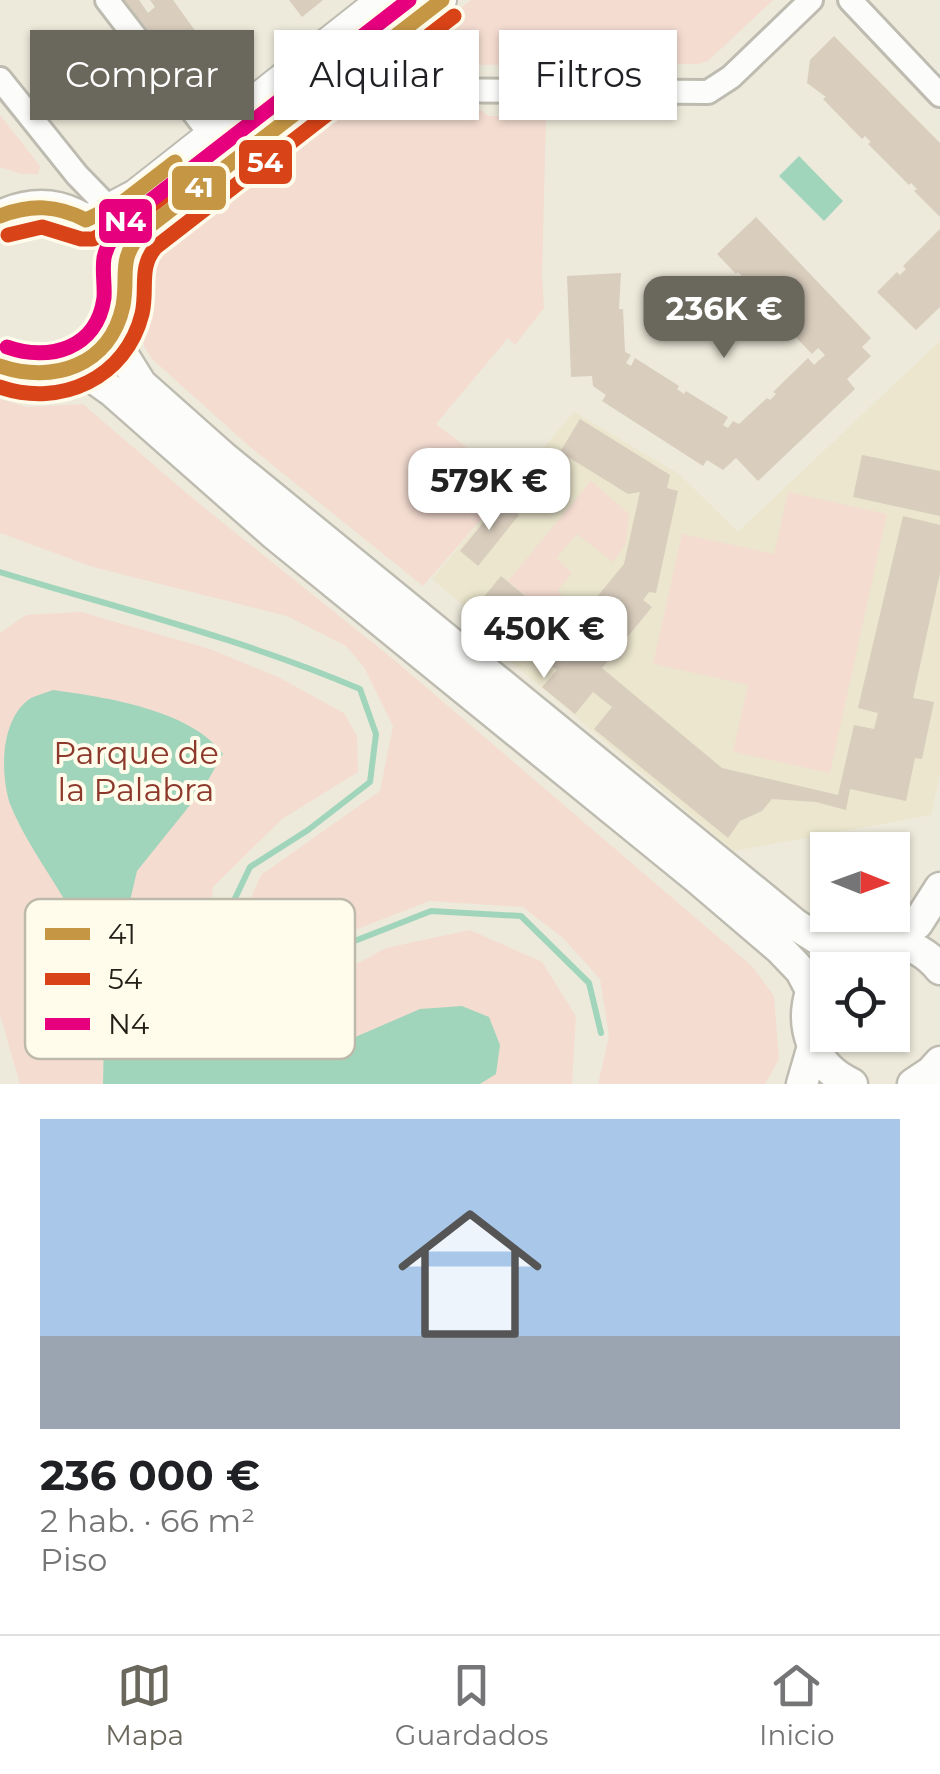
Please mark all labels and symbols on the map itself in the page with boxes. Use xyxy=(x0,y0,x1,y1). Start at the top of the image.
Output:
line badge: 54 xyxy=(237,138,294,186)
text: 54 xyxy=(247,145,284,179)
line badge: 41 xyxy=(170,164,228,212)
text: 41 xyxy=(184,170,214,204)
line badge: N4 xyxy=(97,197,154,245)
text: N4 xyxy=(104,204,147,238)
pin: 236K € xyxy=(643,276,805,361)
pin: 579K € xyxy=(408,448,570,533)
pin: 450K € xyxy=(463,596,625,681)
park label: Parque de la Palabra xyxy=(53,733,219,809)
north arrow xyxy=(810,832,910,932)
legend xyxy=(25,899,355,1059)
text: 41 xyxy=(108,917,136,951)
text: 54 xyxy=(108,962,143,996)
text: N4 xyxy=(108,1007,150,1041)

